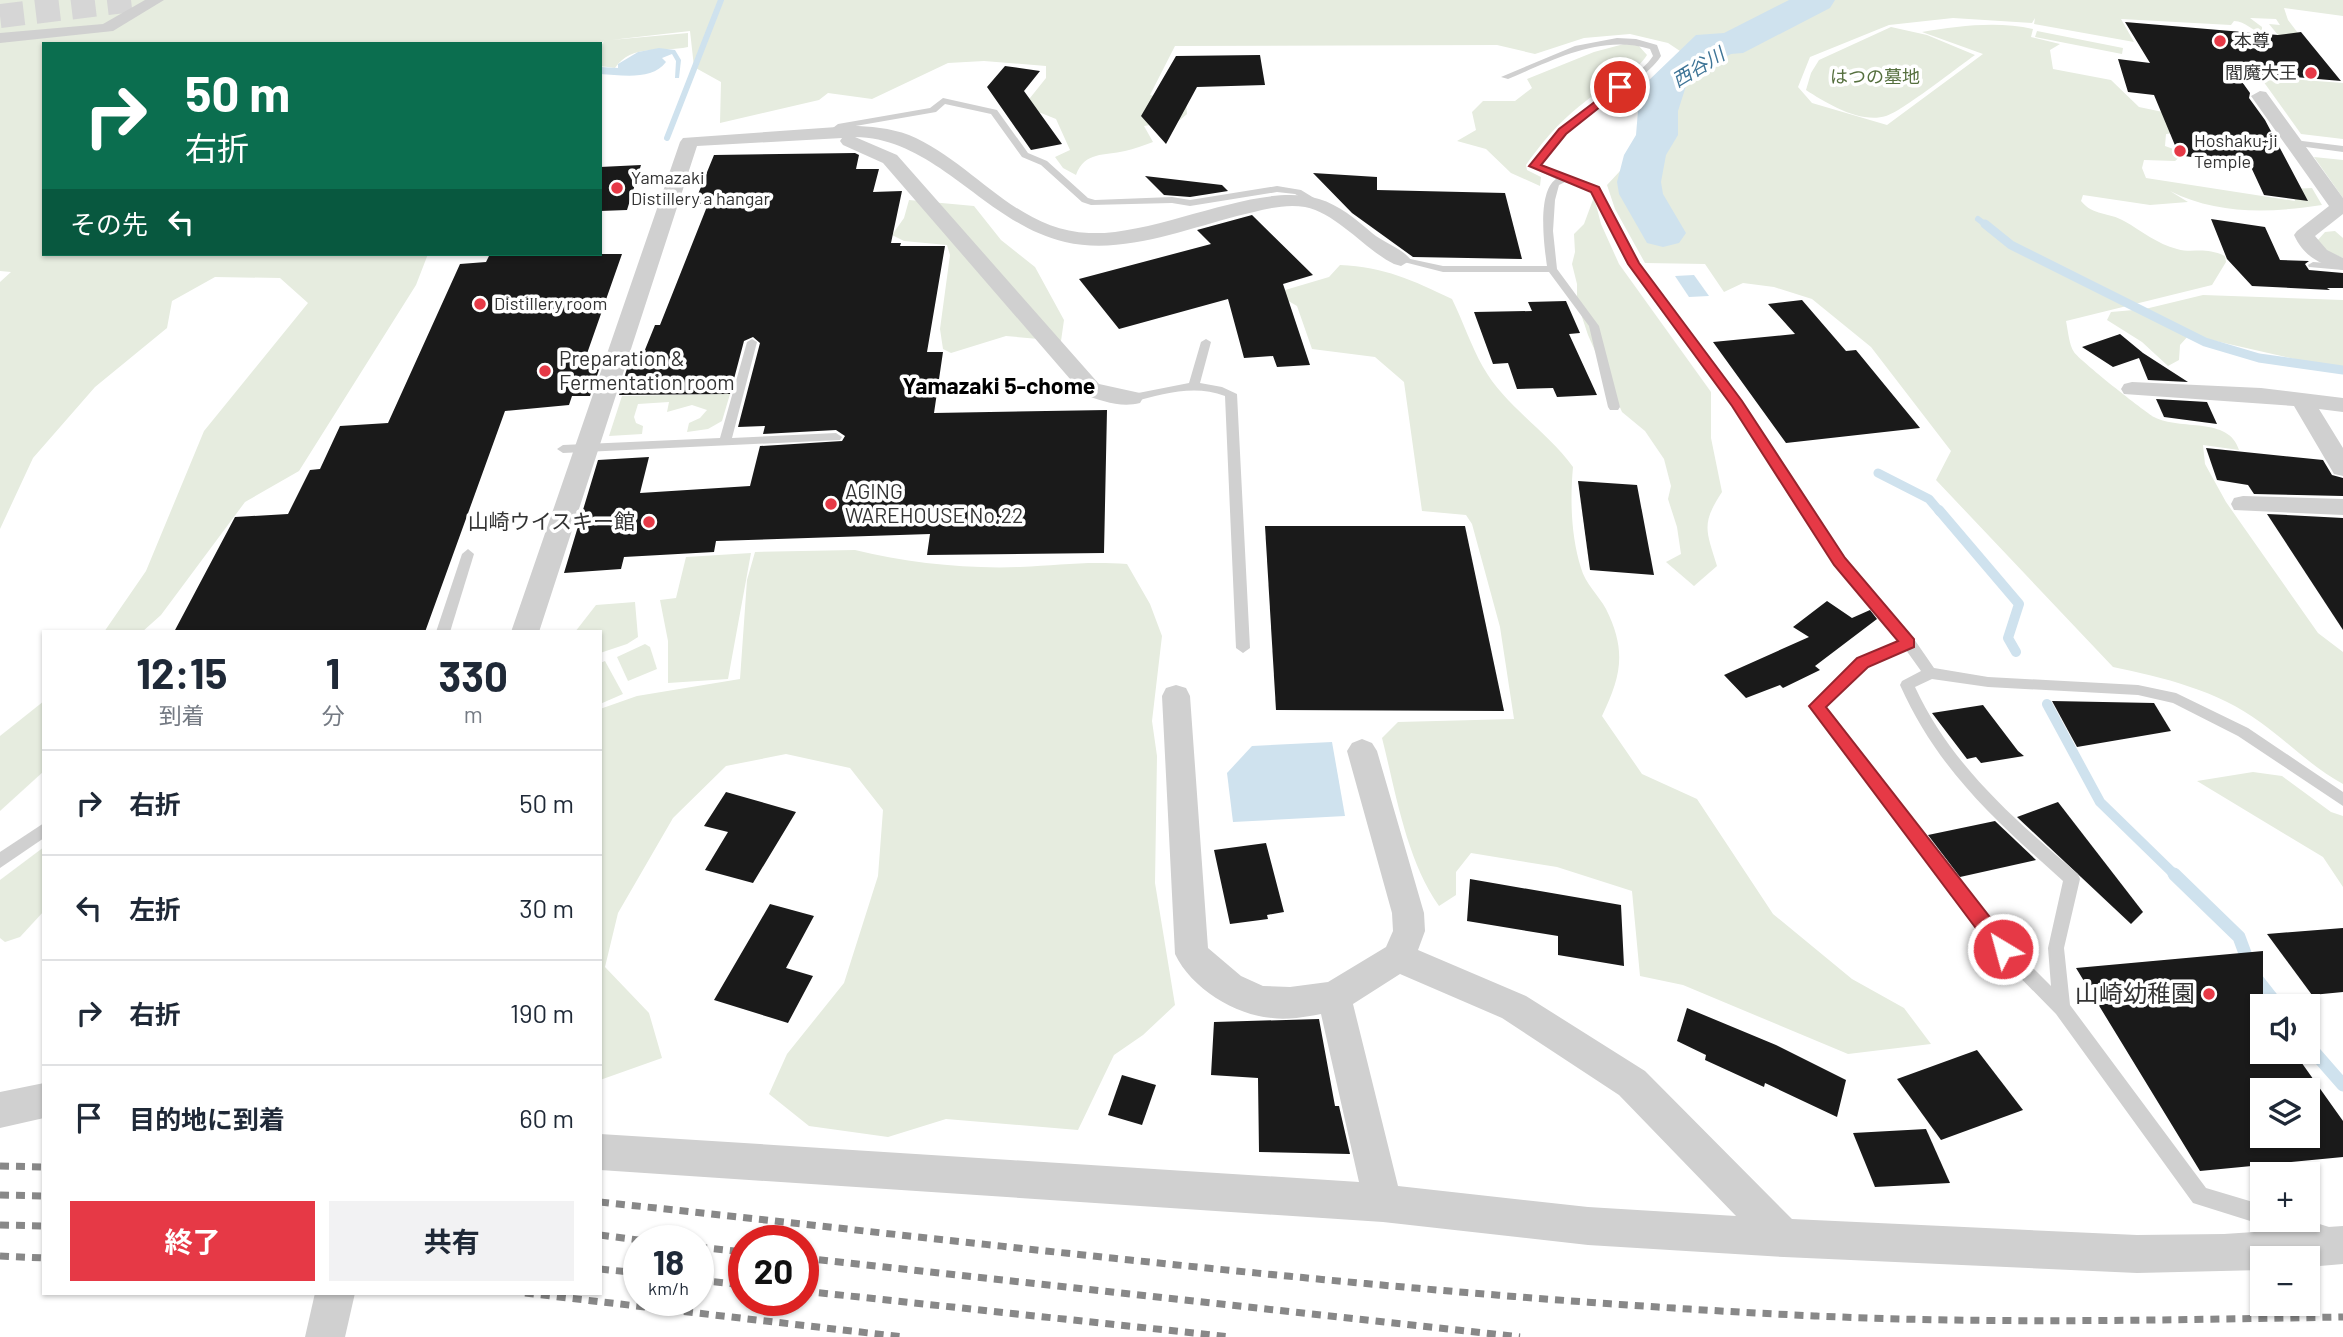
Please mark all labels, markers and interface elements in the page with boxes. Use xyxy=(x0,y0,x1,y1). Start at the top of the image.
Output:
place label: 本尊 xyxy=(2234,29,2270,51)
marker: 本尊 xyxy=(2212,33,2228,49)
water label: 西谷川 xyxy=(1667,41,1730,91)
pin xyxy=(1590,57,1650,117)
place label: 閻魔大王 xyxy=(2225,61,2297,83)
text: 50 m xyxy=(185,63,290,122)
park label: はつの墓地 xyxy=(1830,65,1920,87)
marker: 閻魔大王 xyxy=(2303,65,2319,81)
icon: arrive xyxy=(1601,68,1639,106)
icon: right xyxy=(70,70,161,161)
text: 右折 xyxy=(185,128,249,166)
place label: Hoshaku-ji Temple xyxy=(2194,129,2278,172)
marker: Hoshaku-ji Temple xyxy=(2172,143,2188,159)
place label: Yamazaki Distillery a hangar xyxy=(631,166,771,209)
marker: Yamazaki Distillery a hangar xyxy=(609,180,625,196)
icon: left xyxy=(162,203,200,241)
text: その先 xyxy=(70,208,148,239)
place label: Distillery room xyxy=(494,292,607,314)
marker: Distillery room xyxy=(472,296,488,312)
place label: Preparation & Fermentation room xyxy=(559,345,735,394)
marker: Preparation & Fermentation room xyxy=(537,363,553,379)
district label: Yamazaki 5-chome xyxy=(903,371,1095,399)
place label: AGING WAREHOUSE No.22 xyxy=(845,478,1023,527)
marker: AGING WAREHOUSE No.22 xyxy=(823,496,839,512)
place label: 山崎ウイスキー館 xyxy=(468,508,635,533)
marker: 山崎ウイスキー館 xyxy=(641,514,657,530)
text: 12:15 xyxy=(136,647,227,697)
text: 1 xyxy=(326,647,340,697)
text: 330 xyxy=(439,650,508,700)
text: m xyxy=(464,700,483,728)
text: 到着 xyxy=(159,701,205,729)
text: 分 xyxy=(321,701,344,729)
icon: right xyxy=(70,784,108,822)
text: 50 m xyxy=(519,787,574,818)
text: 右折 xyxy=(129,788,181,819)
icon: left xyxy=(70,889,108,927)
text: 30 m xyxy=(519,892,574,923)
text: 左折 xyxy=(129,893,181,924)
position arrow xyxy=(1966,912,2040,986)
place label: 山崎幼稚園 xyxy=(2075,978,2195,1007)
marker: 山崎幼稚園 xyxy=(2201,986,2217,1002)
icon: right xyxy=(70,994,108,1032)
map controls xyxy=(2250,994,2320,1316)
button: sound xyxy=(2250,994,2320,1064)
text: 190 m xyxy=(510,997,574,1028)
text: 右折 xyxy=(129,998,181,1029)
button: layers xyxy=(2250,1078,2320,1148)
icon: arrive xyxy=(70,1099,108,1137)
text: 60 m xyxy=(519,1102,574,1133)
text: 目的地に到着 xyxy=(129,1103,285,1134)
button: + xyxy=(2250,1162,2320,1232)
button: 終了 xyxy=(70,1201,315,1281)
button: 共有 xyxy=(329,1201,574,1281)
speed limit sign: 20 xyxy=(728,1225,819,1316)
text: 18 xyxy=(653,1240,684,1282)
button: − xyxy=(2250,1246,2320,1316)
text: km/h xyxy=(648,1277,689,1299)

